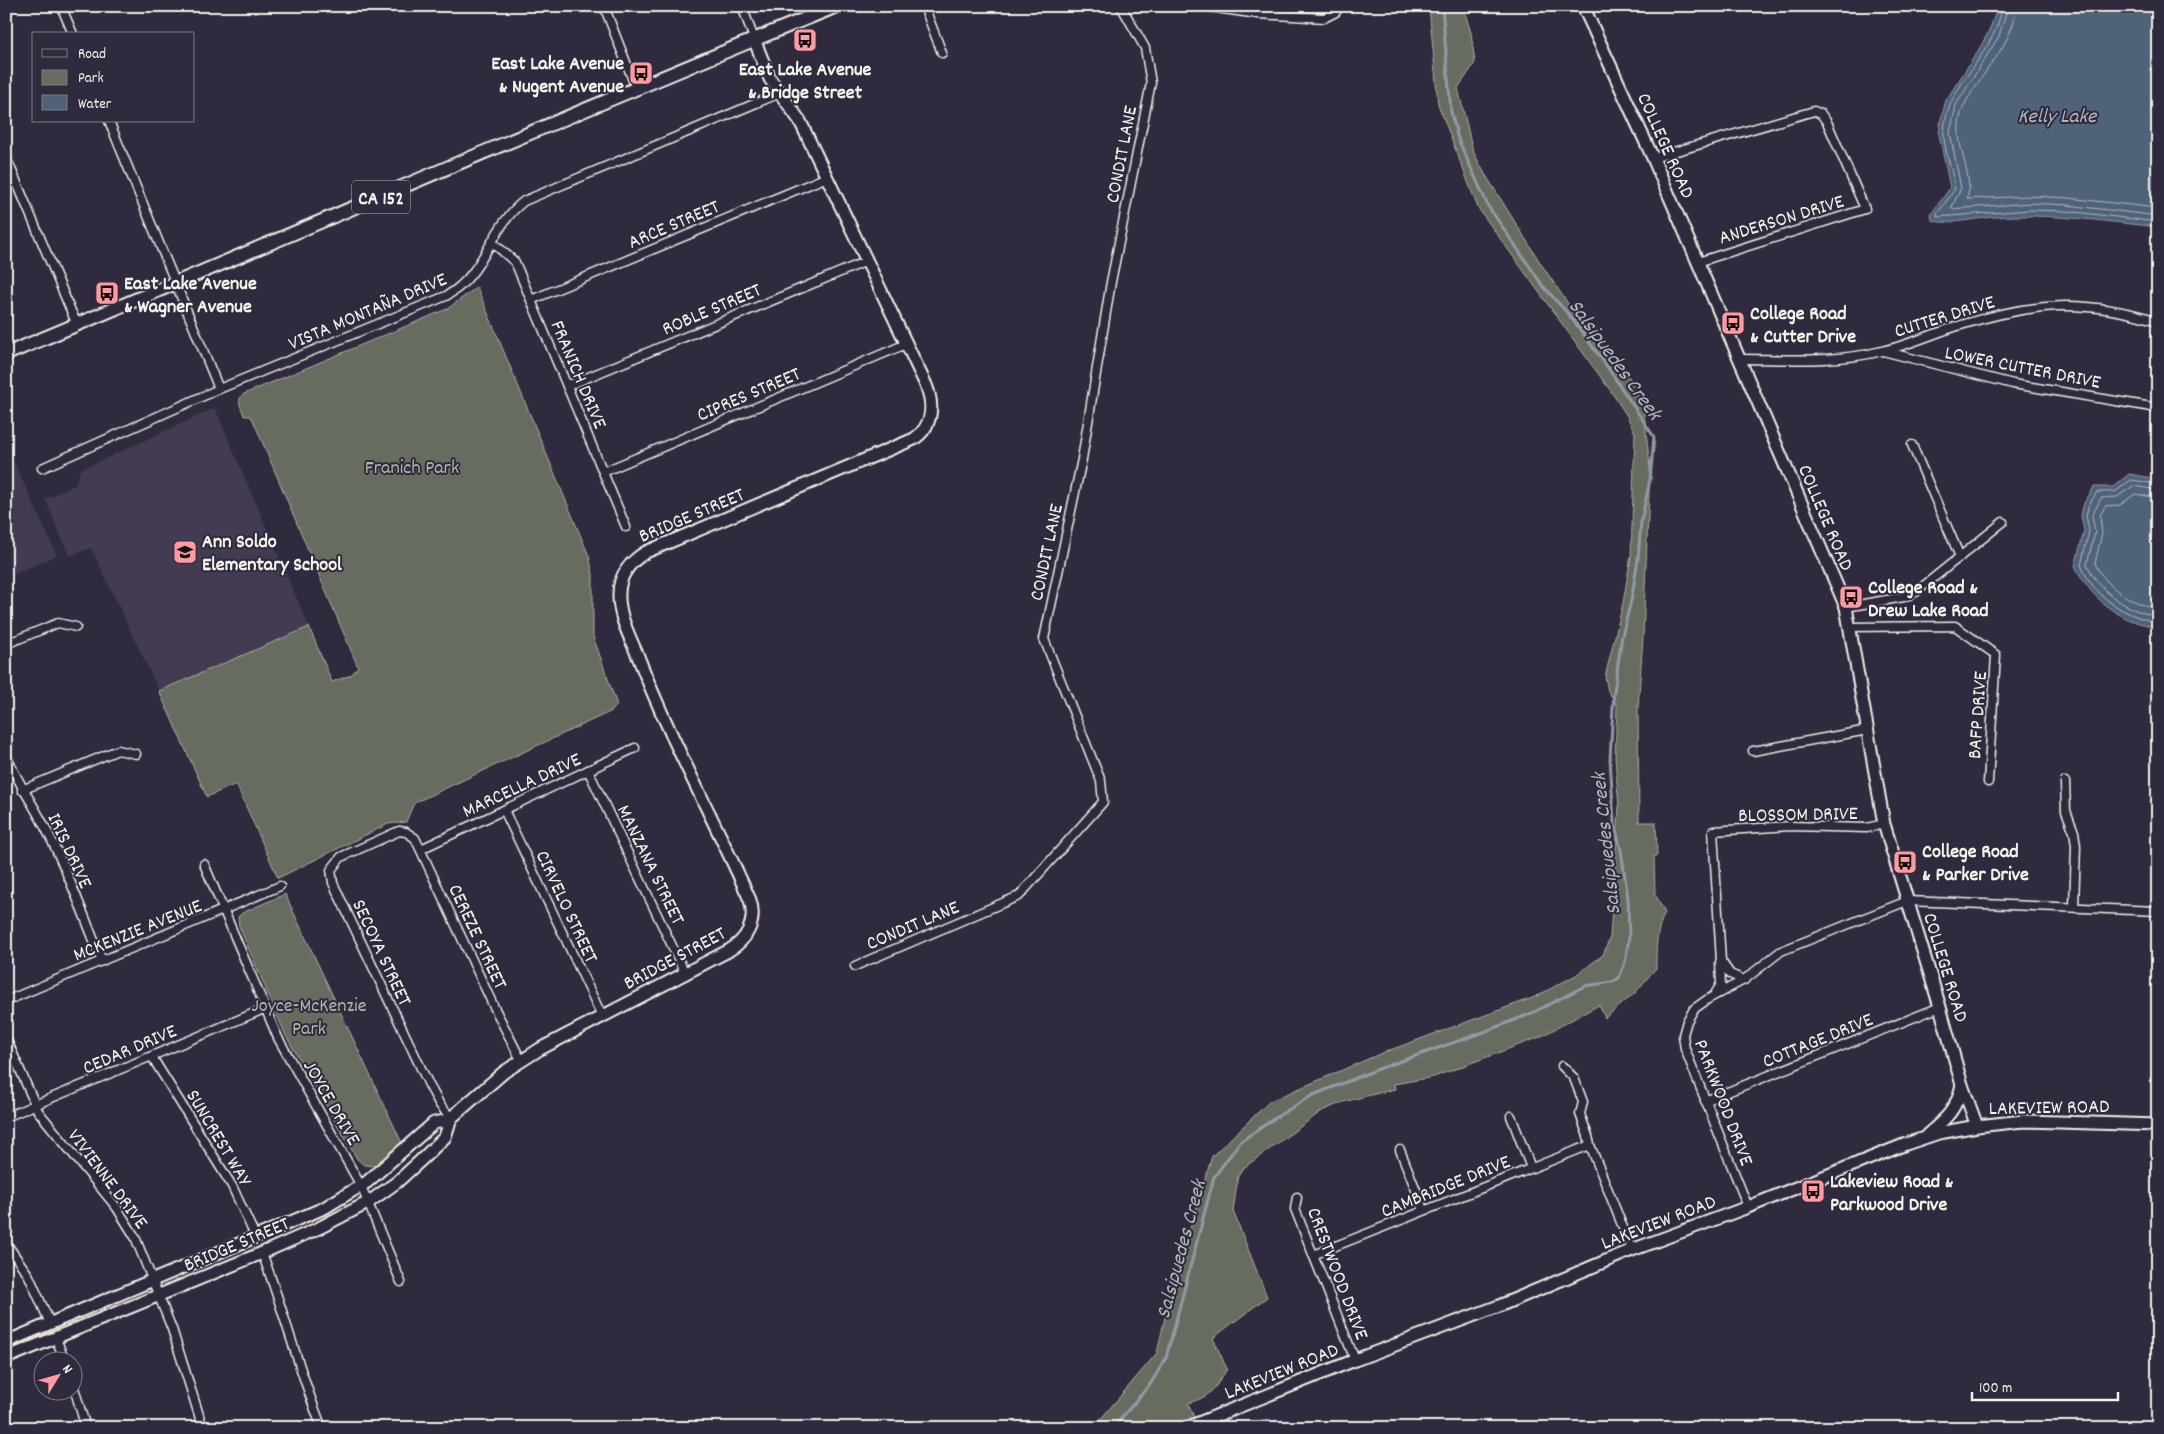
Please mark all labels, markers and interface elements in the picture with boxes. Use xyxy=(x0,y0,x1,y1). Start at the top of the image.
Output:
bus stop icon: East Lake Avenue & Bridge Street xyxy=(792,27,818,53)
legend xyxy=(32,32,195,122)
text: Road xyxy=(78,44,106,66)
place label: East Lake Avenue & Nugent Avenue xyxy=(491,51,624,102)
place label: East Lake Avenue & Bridge Street xyxy=(739,57,872,108)
bus stop icon: East Lake Avenue & Nugent Avenue xyxy=(628,60,654,86)
text: Park xyxy=(78,68,104,90)
street label: COLLEGE ROAD xyxy=(1628,89,1700,204)
text: Water xyxy=(78,94,112,116)
water label: Kelly Lake xyxy=(2018,103,2098,133)
street label: CONDIT LANE xyxy=(1100,104,1146,206)
road number: CA 152 xyxy=(352,180,410,213)
street label: ANDERSON DRIVE xyxy=(1716,189,1848,253)
street label: ARCE STREET xyxy=(624,194,724,258)
street label: VISTA MONTAÑA DRIVE xyxy=(285,267,452,359)
place label: East Lake Avenue & Wagner Avenue xyxy=(124,271,257,322)
street label: ROBLE STREET xyxy=(658,277,766,344)
bus stop icon: East Lake Avenue & Wagner Avenue xyxy=(94,280,120,306)
street label: CUTTER DRIVE xyxy=(1891,289,1999,346)
water label: Salsipuedes Creek xyxy=(1559,294,1669,429)
place label: College Road & Cutter Drive xyxy=(1750,301,1856,352)
bus stop icon: College Road & Cutter Drive xyxy=(1720,310,1746,336)
street label: FRANICH DRIVE xyxy=(542,317,613,434)
street label: LOWER CUTTER DRIVE xyxy=(1942,340,2103,398)
street label: CIPRES STREET xyxy=(693,361,805,430)
park label: Franich Park xyxy=(365,455,459,483)
street label: COLLEGE ROAD xyxy=(1789,461,1859,576)
street label: BRIDGE STREET xyxy=(635,482,749,552)
street label: CONDIT LANE xyxy=(1024,502,1072,604)
place label: Ann Soldo Elementary School xyxy=(202,529,342,580)
school or university icon: Ann Soldo Elementary School xyxy=(172,539,198,565)
place label: College Road & Drew Lake Road xyxy=(1868,575,1989,626)
bus stop icon: College Road & Drew Lake Road xyxy=(1838,584,1864,610)
street label: BAFP DRIVE xyxy=(1962,670,1996,760)
street label: MARCELLA DRIVE xyxy=(458,747,586,826)
water label: Salsipuedes Creek xyxy=(1585,769,1630,916)
street label: MANZANA STREET xyxy=(608,801,690,930)
street label: BLOSSOM DRIVE xyxy=(1738,801,1858,831)
street label: IRIS DRIVE xyxy=(39,809,98,894)
place label: College Road & Parker Drive xyxy=(1922,839,2029,890)
street label: CIRVELO STREET xyxy=(527,846,604,968)
bus stop icon: College Road & Parker Drive xyxy=(1892,849,1918,875)
street label: CEREZE STREET xyxy=(440,880,513,994)
street label: MCKENZIE AVENUE xyxy=(70,893,207,970)
street label: SECOYA STREET xyxy=(343,895,417,1011)
street label: CONDIT LANE xyxy=(862,895,964,959)
street label: COLLEGE ROAD xyxy=(1914,910,1974,1026)
street label: BRIDGE STREET xyxy=(619,921,732,998)
park label: Joyce-McKenzie Park xyxy=(251,993,367,1044)
street label: COTTAGE DRIVE xyxy=(1759,1007,1878,1077)
street label: CEDAR DRIVE xyxy=(79,1018,181,1083)
street label: PARKWOOD DRIVE xyxy=(1685,1036,1759,1170)
street label: JOYCE DRIVE xyxy=(295,1056,366,1151)
street label: SUNCREST WAY xyxy=(178,1085,258,1193)
street label: LAKEVIEW ROAD xyxy=(1988,1094,2110,1124)
street label: VIVIENNE DRIVE xyxy=(60,1124,154,1236)
street label: CAMBRIDGE DRIVE xyxy=(1377,1149,1515,1226)
place label: Lakeview Road & Parkwood Drive xyxy=(1830,1169,1954,1220)
water label: Salsipuedes Creek xyxy=(1150,1175,1216,1323)
bus stop icon: Lakeview Road & Parkwood Drive xyxy=(1800,1178,1826,1204)
street label: LAKEVIEW ROAD xyxy=(1598,1189,1721,1259)
street label: CRESTWOOD DRIVE xyxy=(1298,1204,1374,1344)
street label: BRIDGE STREET xyxy=(180,1211,294,1281)
street label: LAKEVIEW ROAD xyxy=(1221,1337,1343,1408)
north arrow xyxy=(32,1352,82,1402)
text: N xyxy=(57,1361,77,1378)
scale bar xyxy=(1972,1369,2118,1401)
text: 100 m xyxy=(1979,1378,2012,1400)

